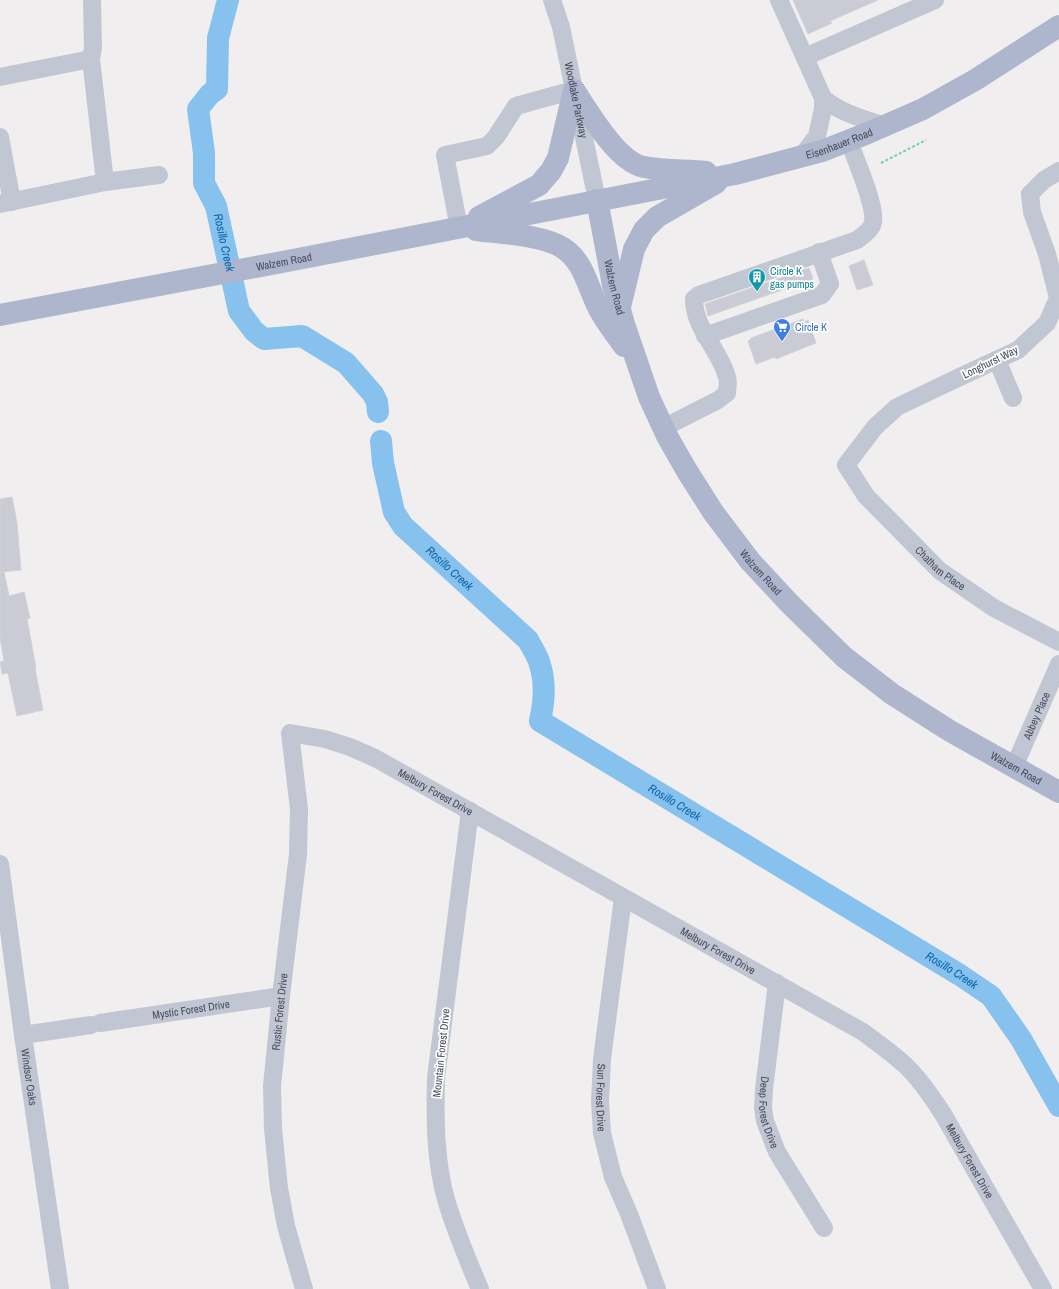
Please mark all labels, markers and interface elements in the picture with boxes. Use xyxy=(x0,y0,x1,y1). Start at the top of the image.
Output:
street label: Woodlake Parkway xyxy=(561,61,591,140)
street label: Eisenhauer Road xyxy=(804,125,875,162)
water label: Rosillo Creek xyxy=(210,212,238,274)
street label: Walzem Road xyxy=(255,249,313,274)
street label: Walzem Road xyxy=(601,258,628,316)
place label: Circle K gas pumps xyxy=(770,264,815,291)
building icon: Circle K gas pumps xyxy=(747,267,767,292)
supermarket icon: Circle K xyxy=(772,317,792,342)
place label: Circle K xyxy=(795,320,827,334)
street label: Longhurst Way xyxy=(960,342,1021,382)
water label: Rosillo Creek xyxy=(422,543,478,595)
street label: Chatham Place xyxy=(912,543,968,593)
street label: Walzem Road xyxy=(737,547,785,598)
street label: Abbey Place xyxy=(1019,690,1053,743)
street label: Walzem Road xyxy=(988,748,1044,788)
street label: Melbury Forest Drive xyxy=(396,765,476,819)
water label: Rosillo Creek xyxy=(645,780,705,825)
street label: Melbury Forest Drive xyxy=(678,924,758,977)
water label: Rosillo Creek xyxy=(922,948,982,994)
street label: Rustic Forest Drive xyxy=(269,973,291,1051)
street label: Mystic Forest Drive xyxy=(151,997,231,1022)
street label: Mountain Forest Drive xyxy=(429,1008,453,1098)
street label: Windsor Oaks xyxy=(18,1048,40,1107)
street label: Sun Forest Drive xyxy=(593,1063,609,1132)
street label: Deep Forest Drive xyxy=(756,1076,782,1150)
street label: Melbury Forest Drive xyxy=(943,1121,997,1201)

